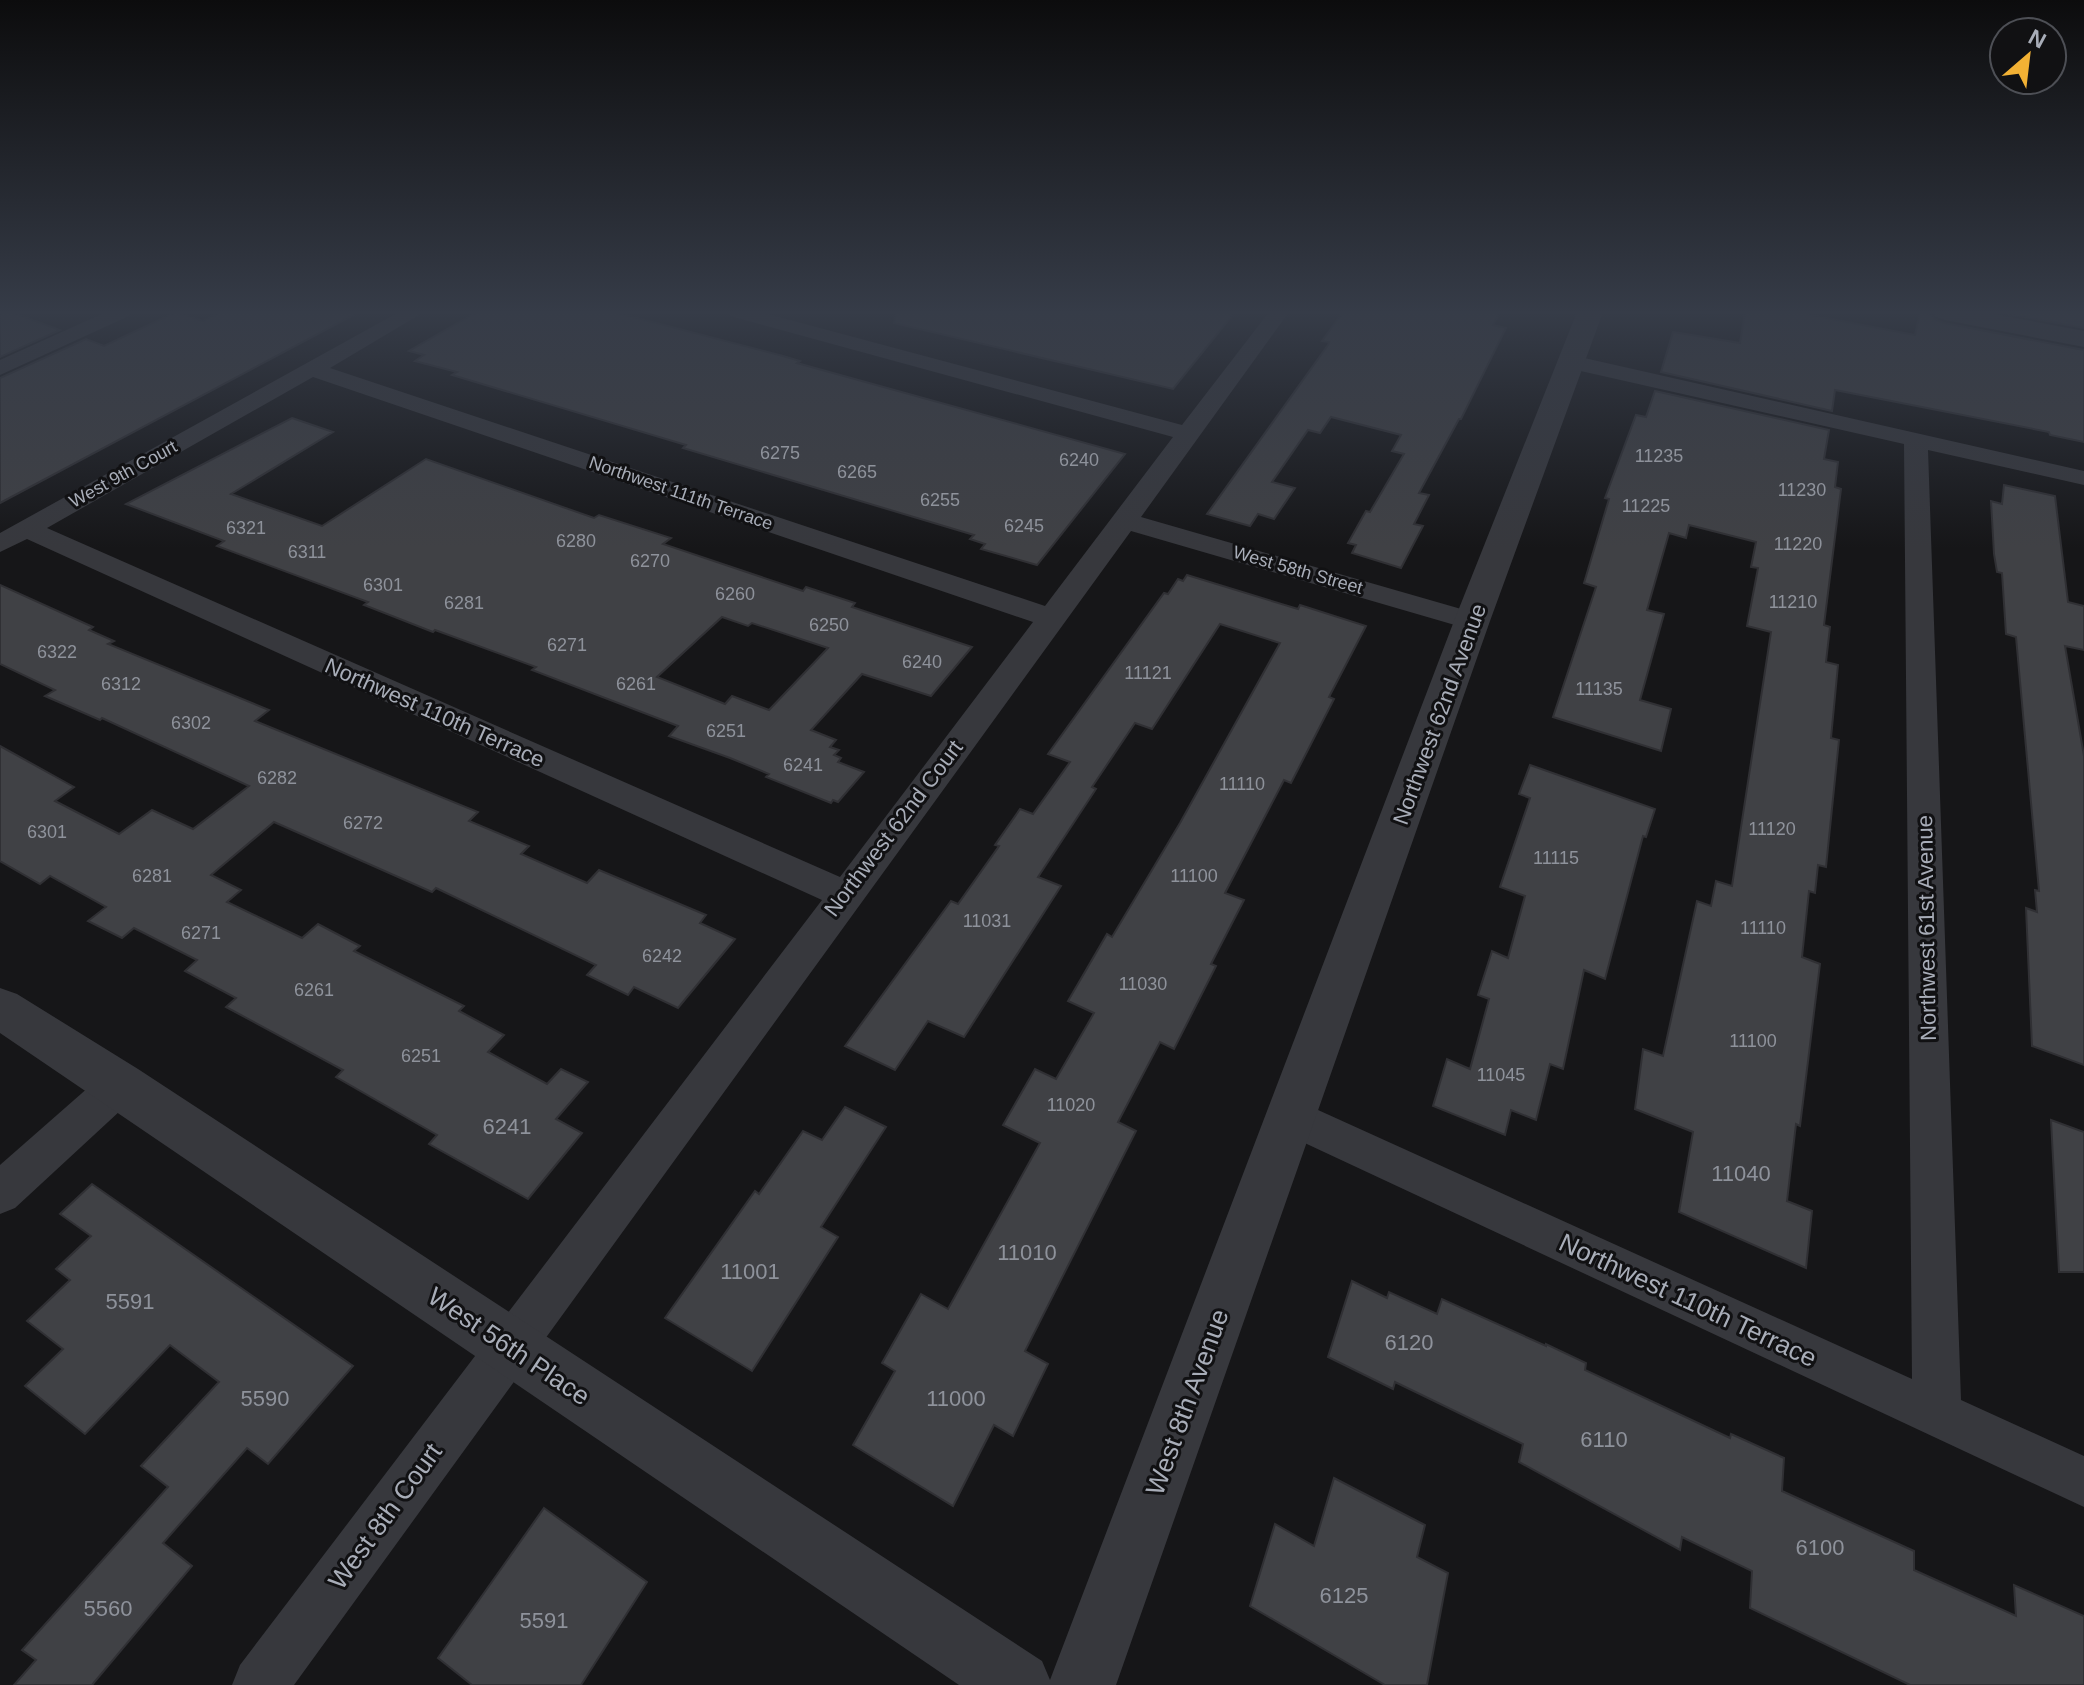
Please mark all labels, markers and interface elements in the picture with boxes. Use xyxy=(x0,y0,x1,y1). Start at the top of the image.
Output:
north arrow xyxy=(1988,16,2068,96)
text: N xyxy=(2024,24,2050,54)
street label: West 9th Court xyxy=(66,436,180,512)
house number: 6275 xyxy=(760,443,800,463)
house number: 11235 xyxy=(1635,446,1683,466)
house number: 6240 xyxy=(1059,450,1099,470)
street label: Northwest 111th Terrace xyxy=(586,452,776,534)
house number: 6265 xyxy=(837,462,877,482)
house number: 11230 xyxy=(1778,480,1826,500)
house number: 6255 xyxy=(920,490,960,510)
house number: 11225 xyxy=(1622,496,1670,516)
house number: 6245 xyxy=(1004,516,1044,536)
house number: 6321 xyxy=(226,518,266,538)
house number: 6280 xyxy=(556,531,596,551)
house number: 11220 xyxy=(1774,534,1822,554)
house number: 6311 xyxy=(288,542,326,562)
street label: West 58th Street xyxy=(1231,542,1365,598)
house number: 6270 xyxy=(630,551,670,571)
house number: 6301 xyxy=(363,575,403,595)
house number: 6260 xyxy=(715,584,755,604)
house number: 11210 xyxy=(1769,592,1817,612)
house number: 6281 xyxy=(444,593,484,613)
street label: Northwest 62nd Avenue xyxy=(1388,600,1491,828)
house number: 6250 xyxy=(809,615,849,635)
house number: 6271 xyxy=(547,635,587,655)
house number: 6322 xyxy=(37,642,77,662)
house number: 6240 xyxy=(902,652,942,672)
street label: Northwest 110th Terrace xyxy=(321,653,548,772)
house number: 11121 xyxy=(1124,663,1172,683)
house number: 6312 xyxy=(101,674,141,694)
house number: 6261 xyxy=(616,674,656,694)
house number: 11135 xyxy=(1575,679,1623,699)
house number: 6302 xyxy=(171,713,211,733)
house number: 6251 xyxy=(706,721,746,741)
street label: Northwest 62nd Court xyxy=(819,735,968,921)
house number: 6241 xyxy=(783,755,823,775)
house number: 6282 xyxy=(257,768,297,788)
house number: 11110 xyxy=(1219,774,1265,794)
house number: 6272 xyxy=(343,813,383,833)
street label: Northwest 61st Avenue xyxy=(1912,815,1941,1041)
house number: 11120 xyxy=(1748,819,1796,839)
house number: 6301 xyxy=(27,822,67,842)
house number: 11115 xyxy=(1533,848,1579,868)
house number: 6281 xyxy=(132,866,172,886)
house number: 11100 xyxy=(1170,866,1218,886)
house number: 11031 xyxy=(963,911,1011,931)
house number: 11110 xyxy=(1740,918,1786,938)
house number: 6271 xyxy=(181,923,221,943)
house number: 6242 xyxy=(642,946,682,966)
house number: 11030 xyxy=(1119,974,1167,994)
house number: 6261 xyxy=(294,980,334,1000)
house number: 11100 xyxy=(1729,1031,1777,1051)
house number: 6251 xyxy=(401,1046,441,1066)
house number: 11045 xyxy=(1477,1065,1525,1085)
house number: 11020 xyxy=(1047,1095,1095,1115)
house number: 6241 xyxy=(483,1114,531,1139)
house number: 11040 xyxy=(1711,1161,1771,1186)
street label: Northwest 110th Terrace xyxy=(1554,1227,1822,1373)
house number: 11010 xyxy=(997,1240,1057,1265)
house number: 11001 xyxy=(720,1259,780,1284)
street label: West 56th Place xyxy=(422,1281,596,1411)
house number: 5591 xyxy=(106,1289,154,1314)
street label: West 8th Avenue xyxy=(1139,1305,1235,1499)
house number: 6120 xyxy=(1385,1330,1433,1355)
house number: 5590 xyxy=(241,1386,289,1411)
house number: 11000 xyxy=(926,1386,986,1411)
house number: 6110 xyxy=(1580,1427,1628,1452)
street label: West 8th Court xyxy=(322,1437,448,1595)
house number: 6100 xyxy=(1796,1535,1844,1560)
house number: 6125 xyxy=(1320,1583,1368,1608)
house number: 5560 xyxy=(84,1596,132,1621)
house number: 5591 xyxy=(520,1608,568,1633)

